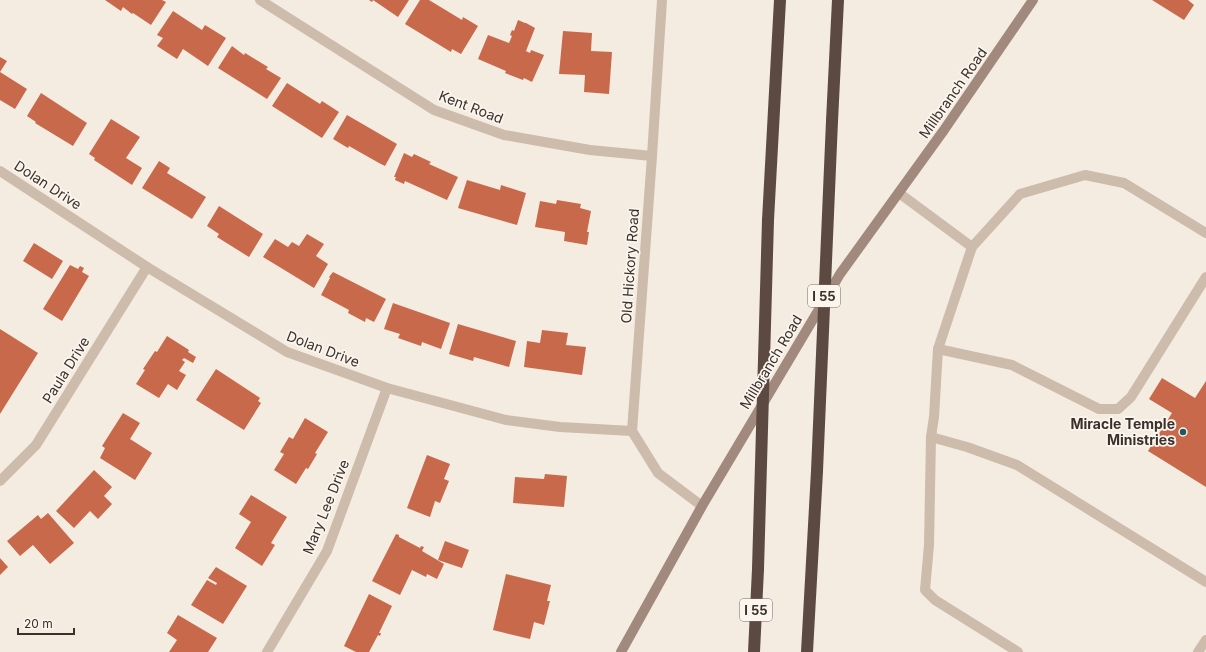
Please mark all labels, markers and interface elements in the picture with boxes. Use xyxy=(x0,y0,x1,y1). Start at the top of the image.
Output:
street label: Millbranch Road xyxy=(915,44,990,141)
street label: Kent Road xyxy=(437,86,506,127)
street label: Dolan Drive xyxy=(11,157,85,213)
street label: Old Hickory Road xyxy=(617,208,642,324)
road number: I 55 xyxy=(808,285,840,307)
street label: Millbranch Road xyxy=(736,312,805,412)
street label: Dolan Drive xyxy=(284,327,362,370)
street label: Paula Drive xyxy=(38,333,93,406)
place label: Miracle Temple Ministries xyxy=(1071,415,1175,448)
marker: Miracle Temple Ministries xyxy=(1178,427,1188,437)
street label: Mary Lee Drive xyxy=(299,457,352,557)
road number: I 55 xyxy=(740,599,772,621)
scale bar xyxy=(18,610,74,636)
text: 20 m xyxy=(24,616,53,631)

